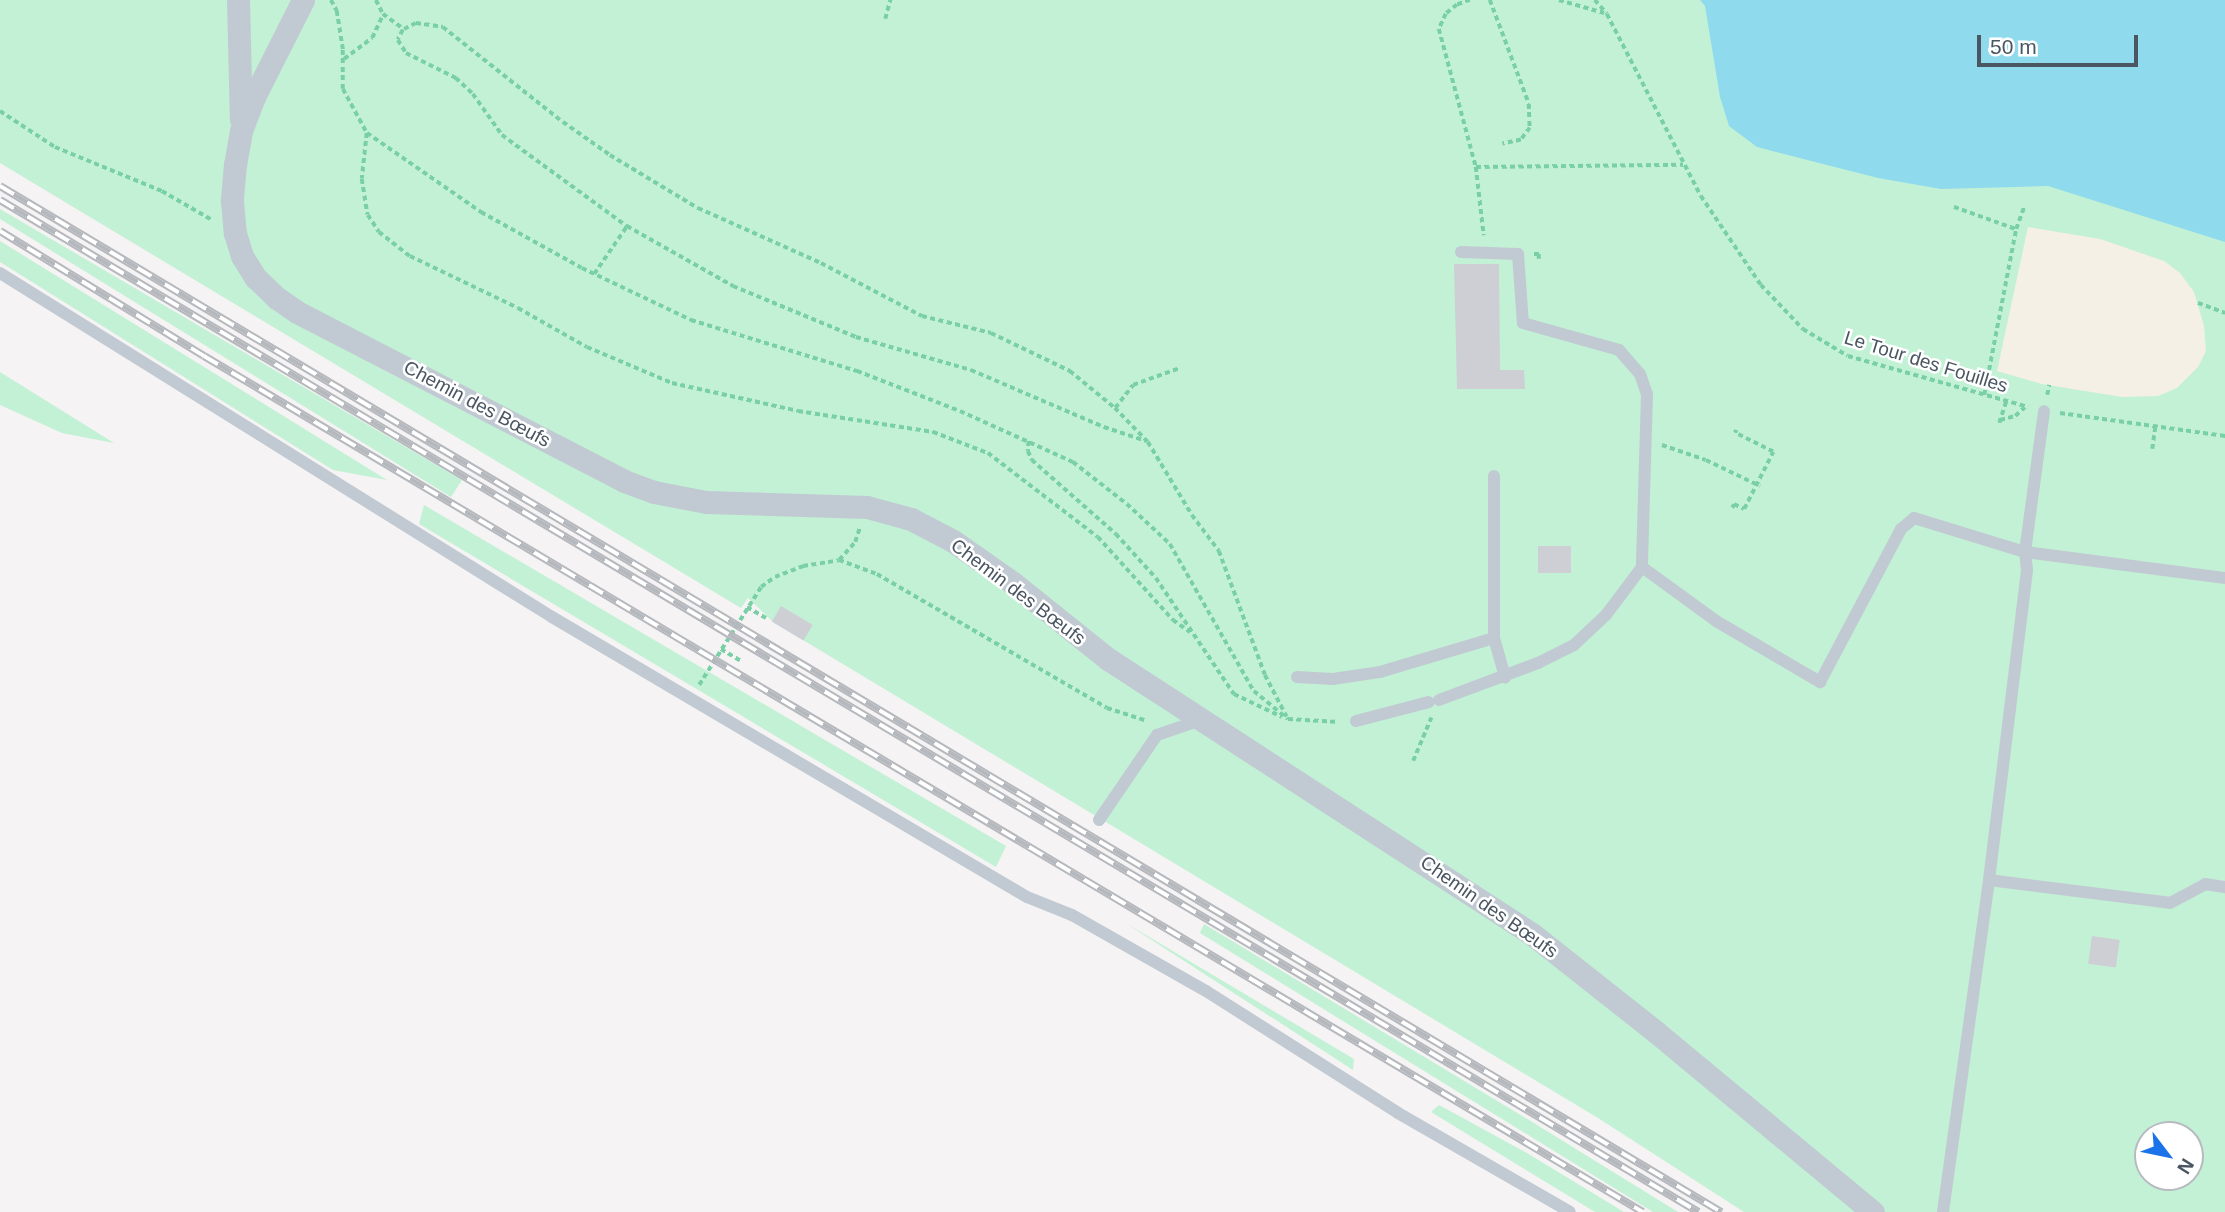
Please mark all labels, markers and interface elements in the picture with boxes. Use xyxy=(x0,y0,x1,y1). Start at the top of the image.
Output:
scale bar xyxy=(1980,21,2141,65)
text: 50 m xyxy=(1990,35,2037,58)
street label: Le Tour des Fouilles xyxy=(1841,326,2011,398)
street label: Chemin des Bœufs xyxy=(400,356,554,452)
street label: Chemin des Bœufs xyxy=(946,534,1090,650)
street label: Chemin des Bœufs xyxy=(1416,851,1562,963)
north arrow xyxy=(2134,1121,2204,1191)
text: N xyxy=(2173,1155,2198,1178)

